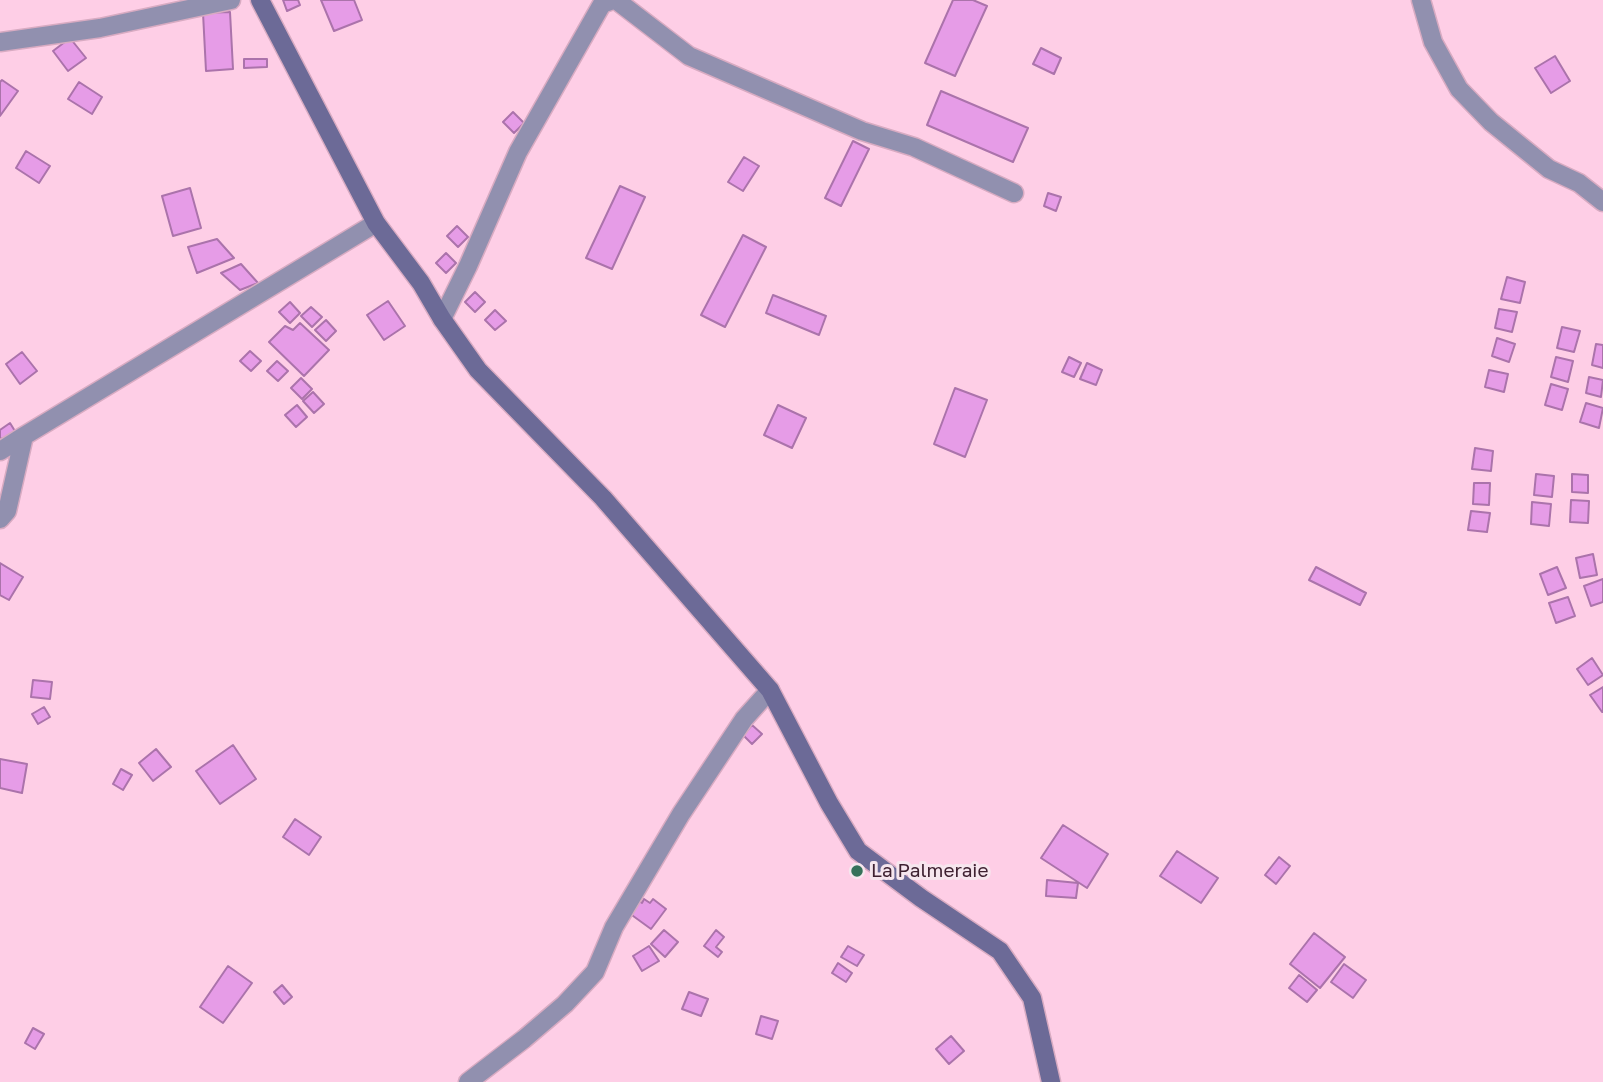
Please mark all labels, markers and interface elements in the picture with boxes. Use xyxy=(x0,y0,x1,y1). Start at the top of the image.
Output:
place label: La Palmeraie xyxy=(871,860,988,882)
marker: La Palmeraie xyxy=(849,863,865,879)

